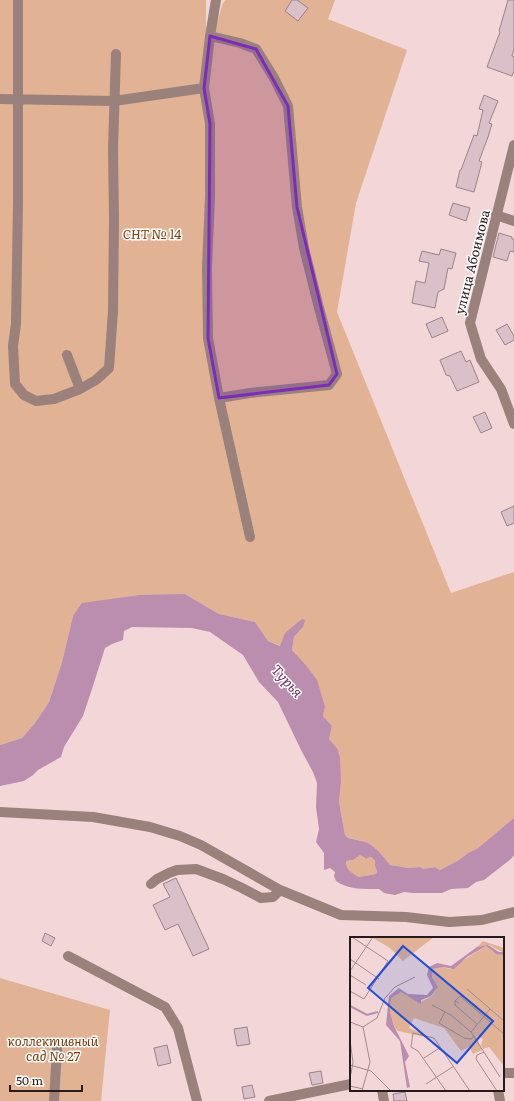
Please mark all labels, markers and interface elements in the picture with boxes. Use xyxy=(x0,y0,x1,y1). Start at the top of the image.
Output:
street label: улица Абоимова xyxy=(449,207,494,316)
park label: СНТ № 14 xyxy=(123,224,181,243)
water label: Турья xyxy=(267,660,308,702)
inset map xyxy=(350,937,504,1091)
park label: коллективный сад № 27 xyxy=(8,1031,99,1065)
scale bar xyxy=(10,1067,82,1093)
text: 50 m xyxy=(16,1071,43,1089)

